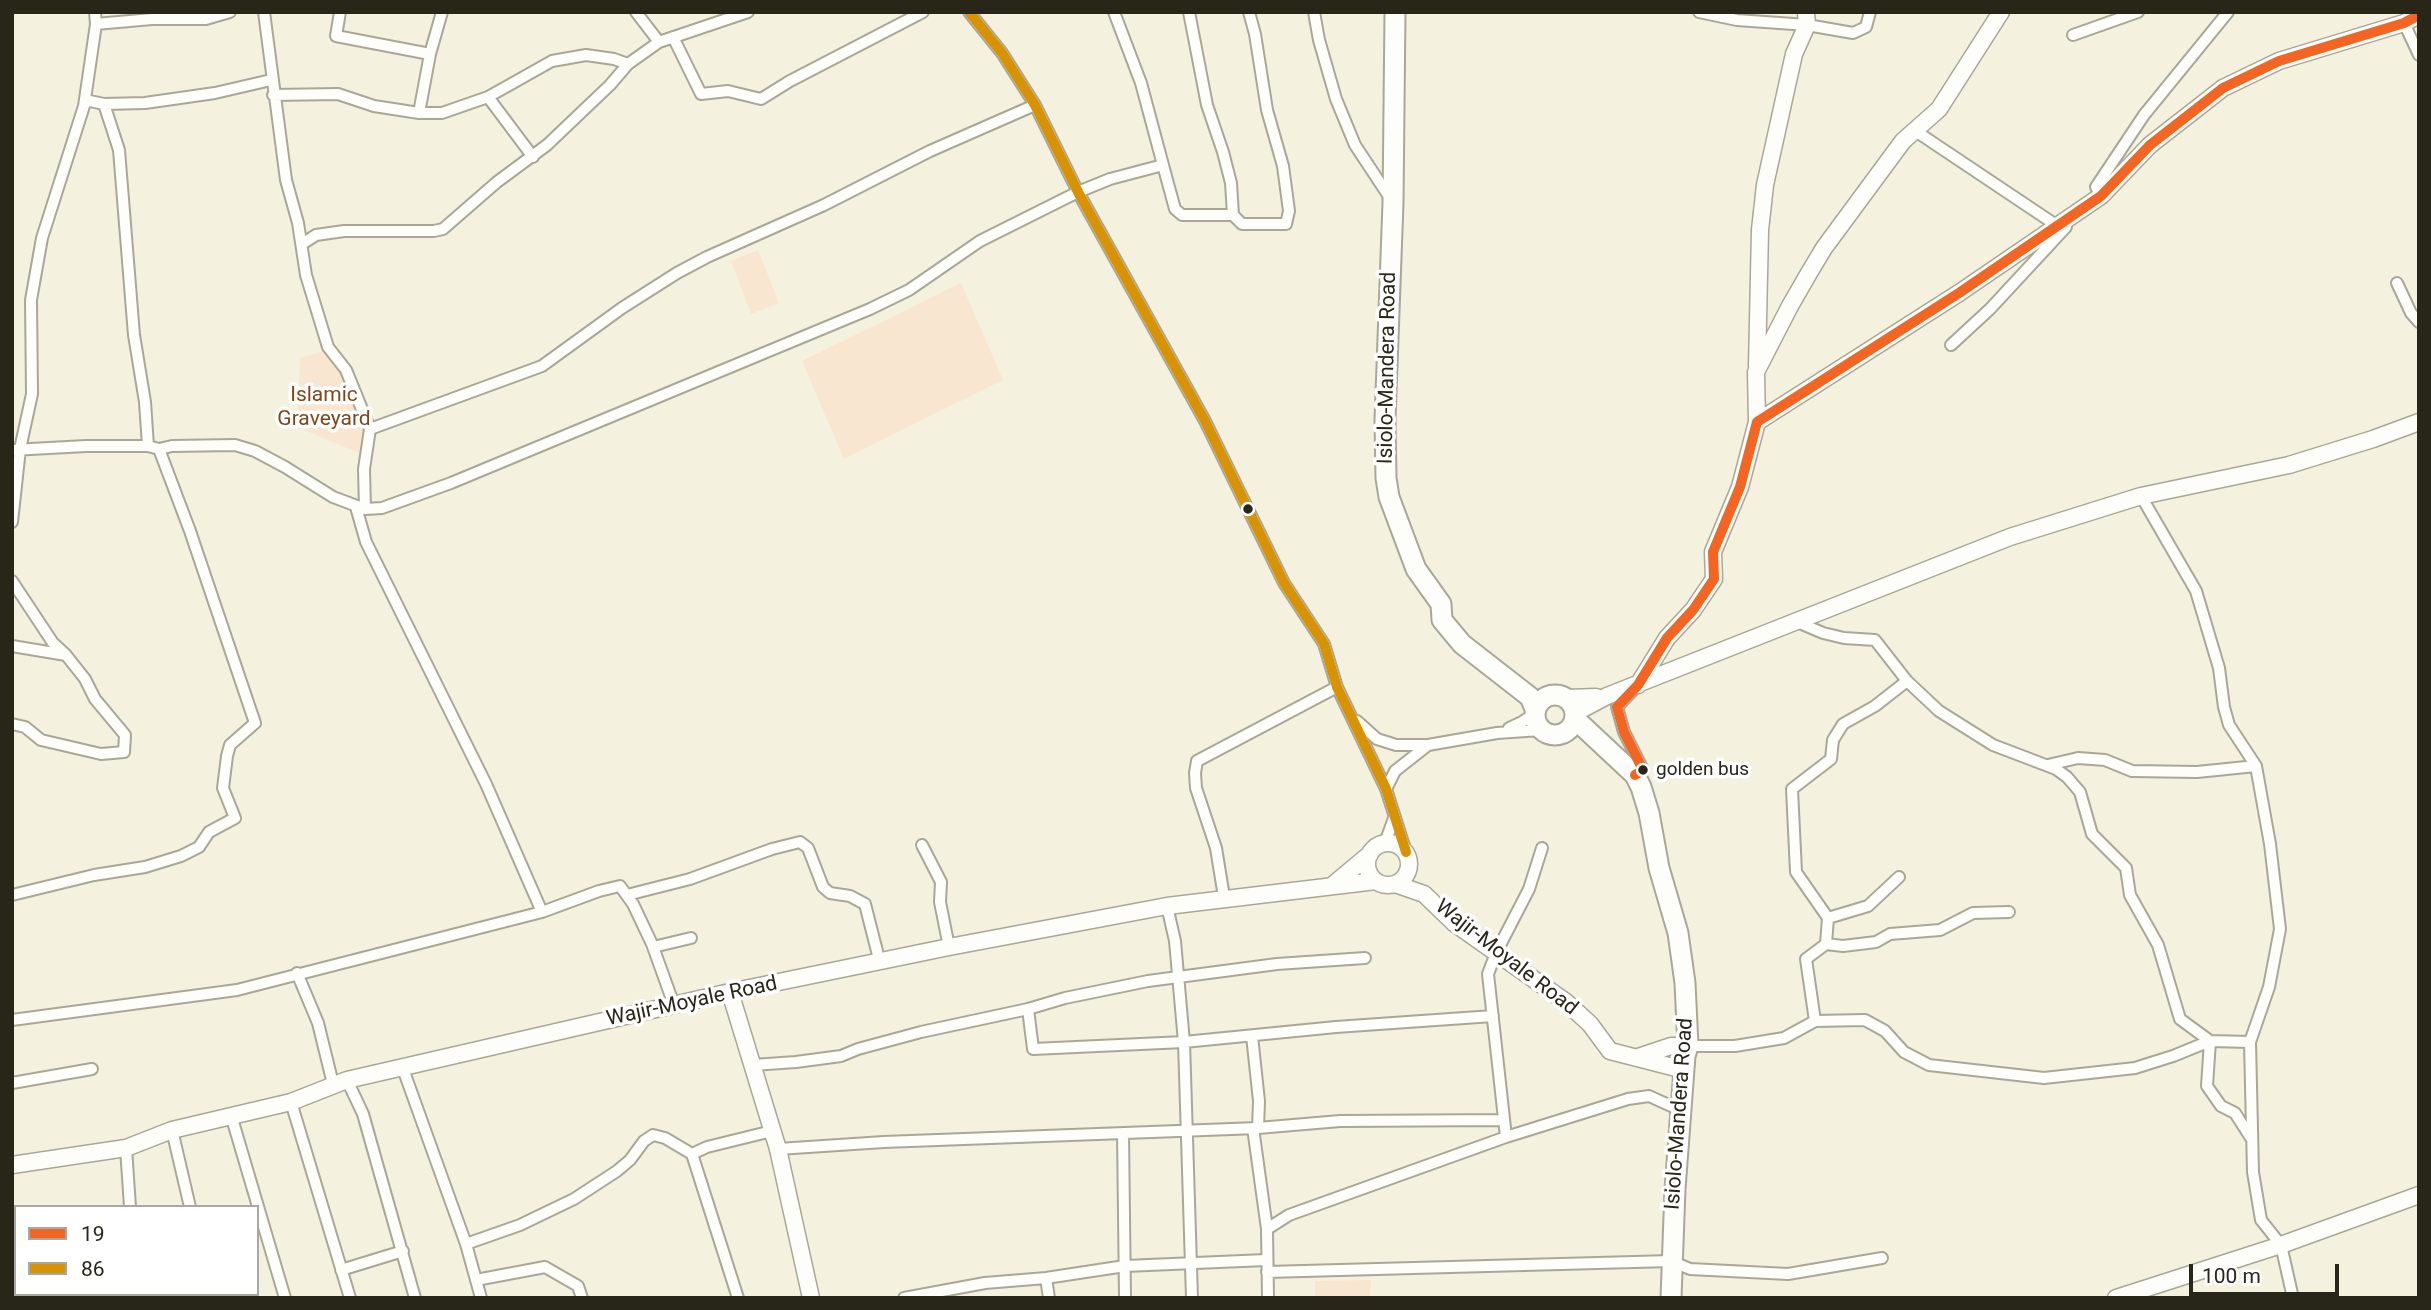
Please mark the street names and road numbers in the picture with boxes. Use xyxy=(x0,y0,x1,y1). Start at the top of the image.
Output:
street label: Isiolo-Mandera Road xyxy=(1374,272,1402,464)
street label: Wajir-Moyale Road xyxy=(1430,895,1582,1021)
street label: Wajir-Moyale Road xyxy=(604,972,780,1032)
street label: Isiolo-Mandera Road xyxy=(1661,1017,1699,1211)

